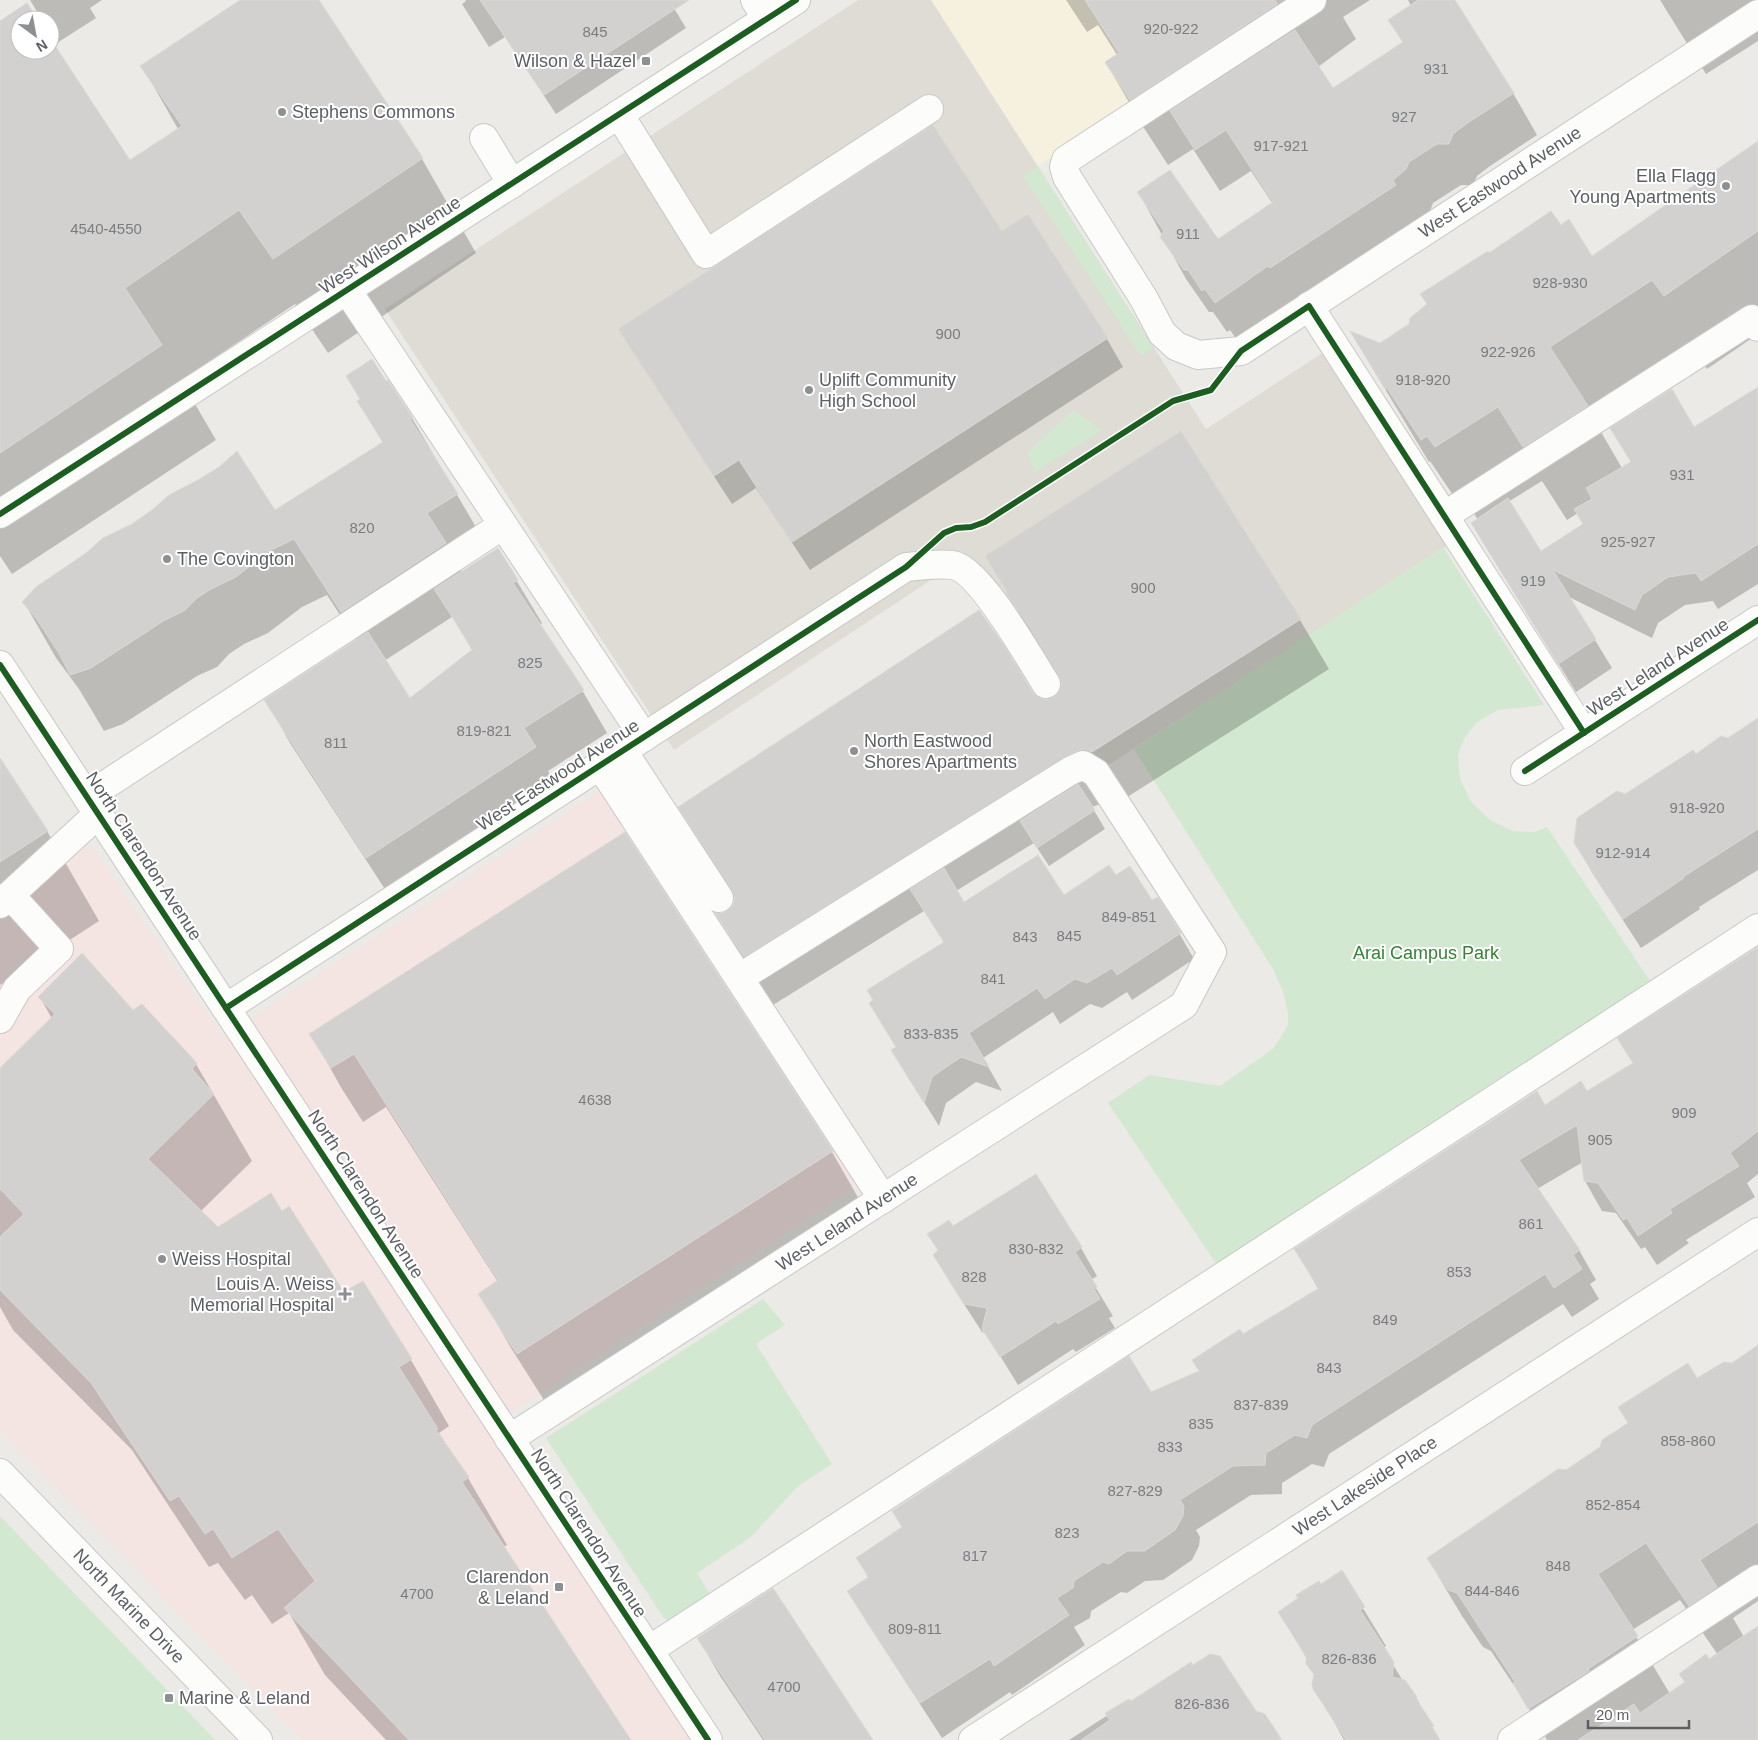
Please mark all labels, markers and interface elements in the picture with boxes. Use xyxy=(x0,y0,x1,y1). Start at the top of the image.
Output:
north arrow xyxy=(10,10,60,60)
house number: 920-922 xyxy=(1143,20,1199,37)
house number: 845 xyxy=(582,23,608,40)
text: N xyxy=(33,37,50,55)
place label: Wilson & Hazel xyxy=(514,51,636,71)
marker: Wilson & Hazel xyxy=(640,55,652,67)
house number: 931 xyxy=(1423,60,1449,77)
place label: Stephens Commons xyxy=(292,102,455,122)
marker: Stephens Commons xyxy=(276,106,288,118)
house number: 927 xyxy=(1391,108,1417,125)
street label: West Eastwood Avenue xyxy=(1415,122,1585,242)
house number: 917-921 xyxy=(1253,137,1309,154)
place label: Ella Flagg Young Apartments xyxy=(1570,166,1716,207)
marker: Ella Flagg Young Apartments xyxy=(1720,180,1732,192)
street label: West Wilson Avenue xyxy=(316,192,464,298)
house number: 4540-4550 xyxy=(70,220,142,237)
house number: 911 xyxy=(1176,225,1200,242)
house number: 928-930 xyxy=(1532,274,1588,291)
house number: 900 xyxy=(935,325,961,342)
house number: 922-926 xyxy=(1480,343,1536,360)
place label: Uplift Community High School xyxy=(819,370,956,411)
house number: 918-920 xyxy=(1395,371,1451,388)
marker: Uplift Community High School xyxy=(803,384,815,396)
house number: 931 xyxy=(1669,466,1695,483)
house number: 820 xyxy=(349,519,375,536)
house number: 925-927 xyxy=(1600,533,1656,550)
place label: The Covington xyxy=(177,549,294,569)
marker: The Covington xyxy=(161,553,173,565)
house number: 919 xyxy=(1520,572,1546,589)
house number: 900 xyxy=(1130,579,1156,596)
street label: West Leland Avenue xyxy=(1584,614,1732,720)
house number: 825 xyxy=(517,654,543,671)
street label: West Eastwood Avenue xyxy=(473,715,643,835)
house number: 819-821 xyxy=(456,722,512,739)
place label: North Eastwood Shores Apartments xyxy=(864,731,1017,772)
house number: 811 xyxy=(324,734,348,751)
marker: North Eastwood Shores Apartments xyxy=(848,745,860,757)
street label: North Clarendon Avenue xyxy=(82,768,206,944)
house number: 918-920 xyxy=(1669,799,1725,816)
house number: 912-914 xyxy=(1595,844,1651,861)
house number: 849-851 xyxy=(1101,908,1157,925)
house number: 845 xyxy=(1056,927,1082,944)
house number: 843 xyxy=(1012,928,1038,945)
park label: Arai Campus Park xyxy=(1353,943,1500,963)
house number: 841 xyxy=(980,970,1006,987)
house number: 833-835 xyxy=(903,1025,959,1042)
house number: 4638 xyxy=(578,1091,612,1108)
house number: 909 xyxy=(1671,1104,1697,1121)
street label: North Clarendon Avenue xyxy=(304,1106,428,1282)
house number: 905 xyxy=(1587,1131,1613,1148)
street label: West Leland Avenue xyxy=(773,1169,921,1275)
house number: 861 xyxy=(1518,1215,1544,1232)
house number: 830-832 xyxy=(1008,1240,1064,1257)
place label: Weiss Hospital xyxy=(172,1249,291,1269)
marker: Weiss Hospital xyxy=(156,1253,168,1265)
house number: 853 xyxy=(1446,1263,1472,1280)
house number: 828 xyxy=(961,1268,987,1285)
place label: Louis A. Weiss Memorial Hospital xyxy=(190,1274,334,1315)
marker: Louis A. Weiss Memorial Hospital xyxy=(338,1287,352,1301)
house number: 849 xyxy=(1372,1311,1398,1328)
house number: 843 xyxy=(1316,1359,1342,1376)
house number: 837-839 xyxy=(1233,1396,1289,1413)
house number: 835 xyxy=(1188,1415,1214,1432)
street label: West Lakeside Place xyxy=(1289,1432,1441,1540)
house number: 858-860 xyxy=(1660,1432,1716,1449)
house number: 833 xyxy=(1157,1438,1183,1455)
street label: North Clarendon Avenue xyxy=(527,1445,651,1621)
house number: 827-829 xyxy=(1107,1482,1163,1499)
house number: 852-854 xyxy=(1585,1496,1641,1513)
house number: 823 xyxy=(1054,1524,1080,1541)
street label: North Marine Drive xyxy=(69,1545,189,1667)
house number: 817 xyxy=(962,1547,988,1564)
house number: 848 xyxy=(1545,1557,1571,1574)
place label: Clarendon & Leland xyxy=(466,1567,549,1608)
marker: Clarendon & Leland xyxy=(553,1581,565,1593)
house number: 844-846 xyxy=(1464,1582,1520,1599)
house number: 4700 xyxy=(400,1585,434,1602)
house number: 809-811 xyxy=(888,1620,942,1637)
house number: 826-836 xyxy=(1321,1650,1377,1667)
house number: 4700 xyxy=(767,1678,801,1695)
place label: Marine & Leland xyxy=(179,1688,310,1708)
marker: Marine & Leland xyxy=(163,1692,175,1704)
house number: 826-836 xyxy=(1174,1695,1230,1712)
scale bar xyxy=(1588,1698,1689,1730)
text: 20 m xyxy=(1596,1706,1629,1723)

